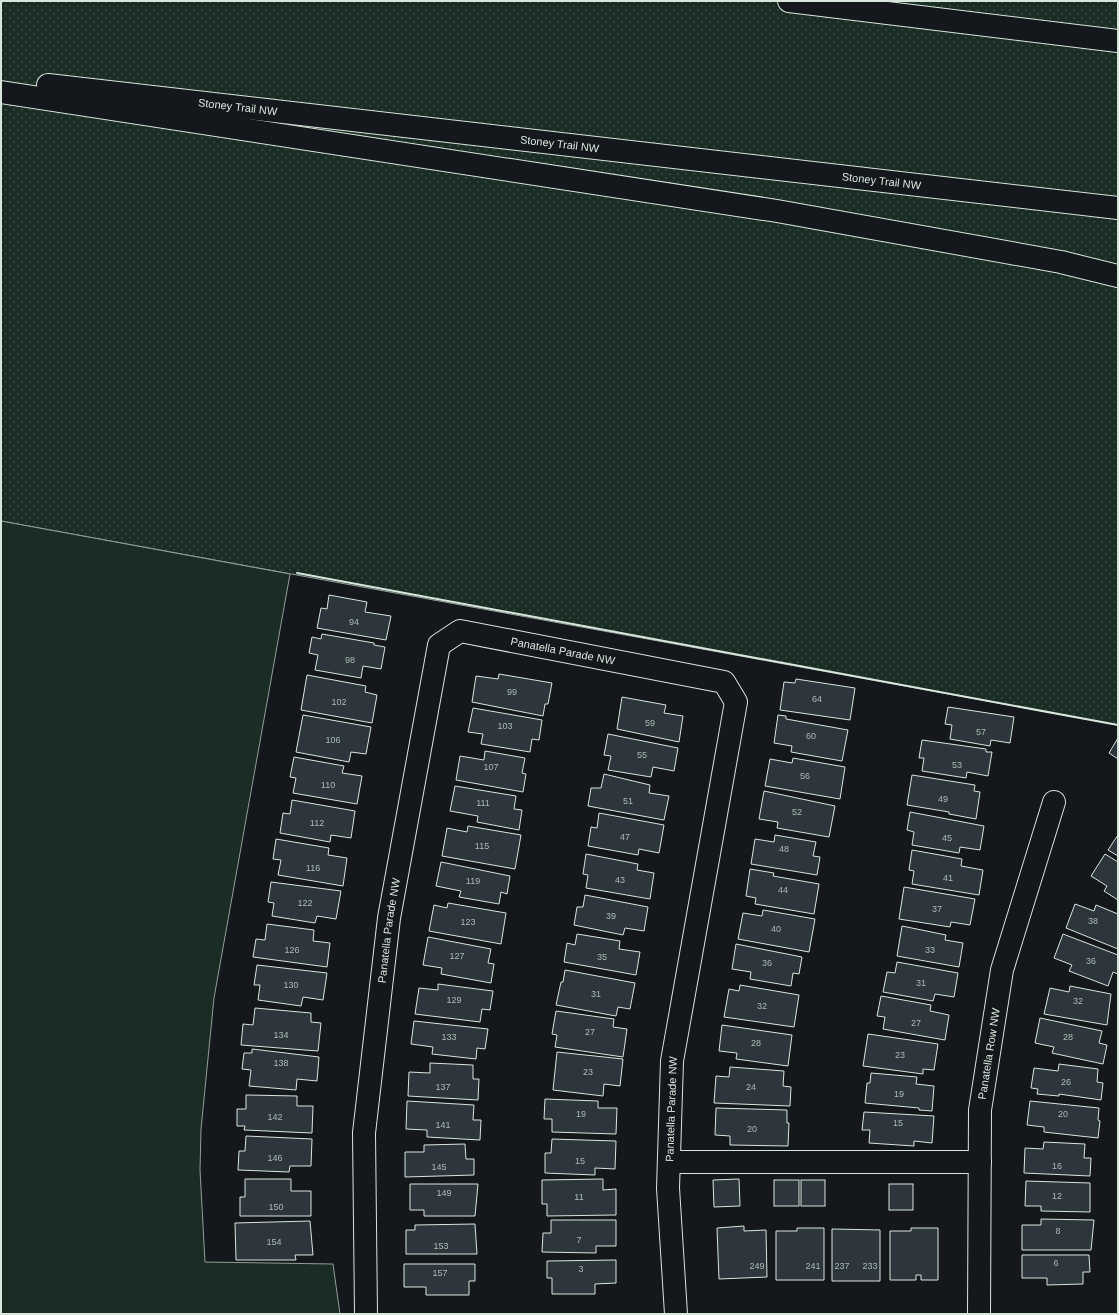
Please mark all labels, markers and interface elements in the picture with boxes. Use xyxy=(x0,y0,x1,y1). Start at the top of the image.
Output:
street label: Stoney Trail NW xyxy=(198,96,279,117)
street label: Stoney Trail NW xyxy=(519,133,600,154)
street label: Stoney Trail NW xyxy=(841,170,922,191)
house number: 94 xyxy=(349,617,359,627)
street label: Panatella Parade NW xyxy=(510,635,617,667)
house number: 98 xyxy=(345,655,355,665)
house number: 99 xyxy=(507,687,517,697)
house number: 64 xyxy=(812,694,822,704)
house number: 102 xyxy=(331,697,347,707)
house number: 59 xyxy=(645,718,655,728)
house number: 103 xyxy=(497,721,513,731)
house number: 57 xyxy=(976,727,986,737)
house number: 60 xyxy=(806,731,816,741)
house number: 106 xyxy=(325,735,341,745)
house number: 55 xyxy=(637,750,647,760)
house number: 53 xyxy=(952,760,962,770)
house number: 107 xyxy=(483,762,499,772)
house number: 56 xyxy=(800,771,810,781)
house number: 110 xyxy=(321,780,335,790)
house number: 49 xyxy=(938,794,948,804)
house number: 51 xyxy=(623,796,633,806)
house number: 111 xyxy=(476,798,490,808)
house number: 52 xyxy=(792,807,802,817)
house number: 112 xyxy=(310,818,324,828)
house number: 47 xyxy=(620,832,630,842)
house number: 45 xyxy=(942,833,952,843)
house number: 115 xyxy=(475,841,489,851)
house number: 48 xyxy=(779,844,789,854)
house number: 116 xyxy=(306,863,320,873)
house number: 41 xyxy=(943,873,953,883)
house number: 43 xyxy=(615,875,625,885)
street label: Panatella Parade NW xyxy=(375,876,402,984)
house number: 119 xyxy=(466,876,480,886)
house number: 44 xyxy=(778,885,788,895)
house number: 122 xyxy=(297,898,313,908)
house number: 37 xyxy=(932,904,942,914)
house number: 39 xyxy=(606,911,616,921)
house number: 38 xyxy=(1088,916,1098,926)
house number: 123 xyxy=(460,917,476,927)
house number: 40 xyxy=(771,924,781,934)
house number: 126 xyxy=(284,945,300,955)
house number: 33 xyxy=(925,945,935,955)
house number: 127 xyxy=(449,951,465,961)
house number: 35 xyxy=(597,952,607,962)
house number: 36 xyxy=(1086,956,1096,966)
house number: 36 xyxy=(762,958,772,968)
house number: 31 xyxy=(916,978,926,988)
house number: 130 xyxy=(283,980,299,990)
house number: 31 xyxy=(591,989,601,999)
house number: 129 xyxy=(446,995,462,1005)
house number: 32 xyxy=(1073,996,1083,1006)
house number: 32 xyxy=(757,1001,767,1011)
street label: Panatella Row NW xyxy=(976,1007,1002,1100)
house number: 27 xyxy=(911,1018,921,1028)
house number: 27 xyxy=(585,1027,595,1037)
house number: 134 xyxy=(273,1030,289,1040)
house number: 133 xyxy=(441,1032,457,1042)
house number: 28 xyxy=(1063,1032,1073,1042)
house number: 28 xyxy=(751,1038,761,1048)
house number: 23 xyxy=(895,1050,905,1060)
street label: Panatella Parade NW xyxy=(663,1055,679,1162)
house number: 138 xyxy=(273,1058,289,1068)
house number: 23 xyxy=(583,1067,593,1077)
house number: 26 xyxy=(1061,1077,1071,1087)
house number: 137 xyxy=(435,1082,451,1092)
house number: 24 xyxy=(746,1082,756,1092)
house number: 19 xyxy=(894,1089,904,1099)
house number: 19 xyxy=(576,1109,586,1119)
house number: 20 xyxy=(1058,1109,1068,1119)
house number: 142 xyxy=(267,1112,283,1122)
house number: 15 xyxy=(893,1118,903,1128)
house number: 141 xyxy=(435,1120,451,1130)
house number: 20 xyxy=(747,1124,757,1134)
house number: 146 xyxy=(267,1153,283,1163)
house number: 15 xyxy=(575,1156,585,1166)
house number: 16 xyxy=(1052,1161,1062,1171)
house number: 145 xyxy=(431,1162,447,1172)
house number: 149 xyxy=(436,1188,452,1198)
house number: 12 xyxy=(1052,1191,1062,1201)
house number: 11 xyxy=(574,1192,584,1202)
house number: 150 xyxy=(268,1202,284,1212)
house number: 8 xyxy=(1055,1226,1061,1236)
house number: 7 xyxy=(576,1235,582,1245)
house number: 154 xyxy=(266,1237,282,1247)
house number: 153 xyxy=(433,1241,449,1251)
house number: 6 xyxy=(1053,1258,1059,1268)
house number: 249 xyxy=(749,1261,765,1271)
house number: 241 xyxy=(805,1261,821,1271)
house number: 237 xyxy=(834,1261,850,1271)
house number: 233 xyxy=(862,1261,878,1271)
house number: 3 xyxy=(578,1264,584,1274)
house number: 157 xyxy=(432,1268,448,1278)

